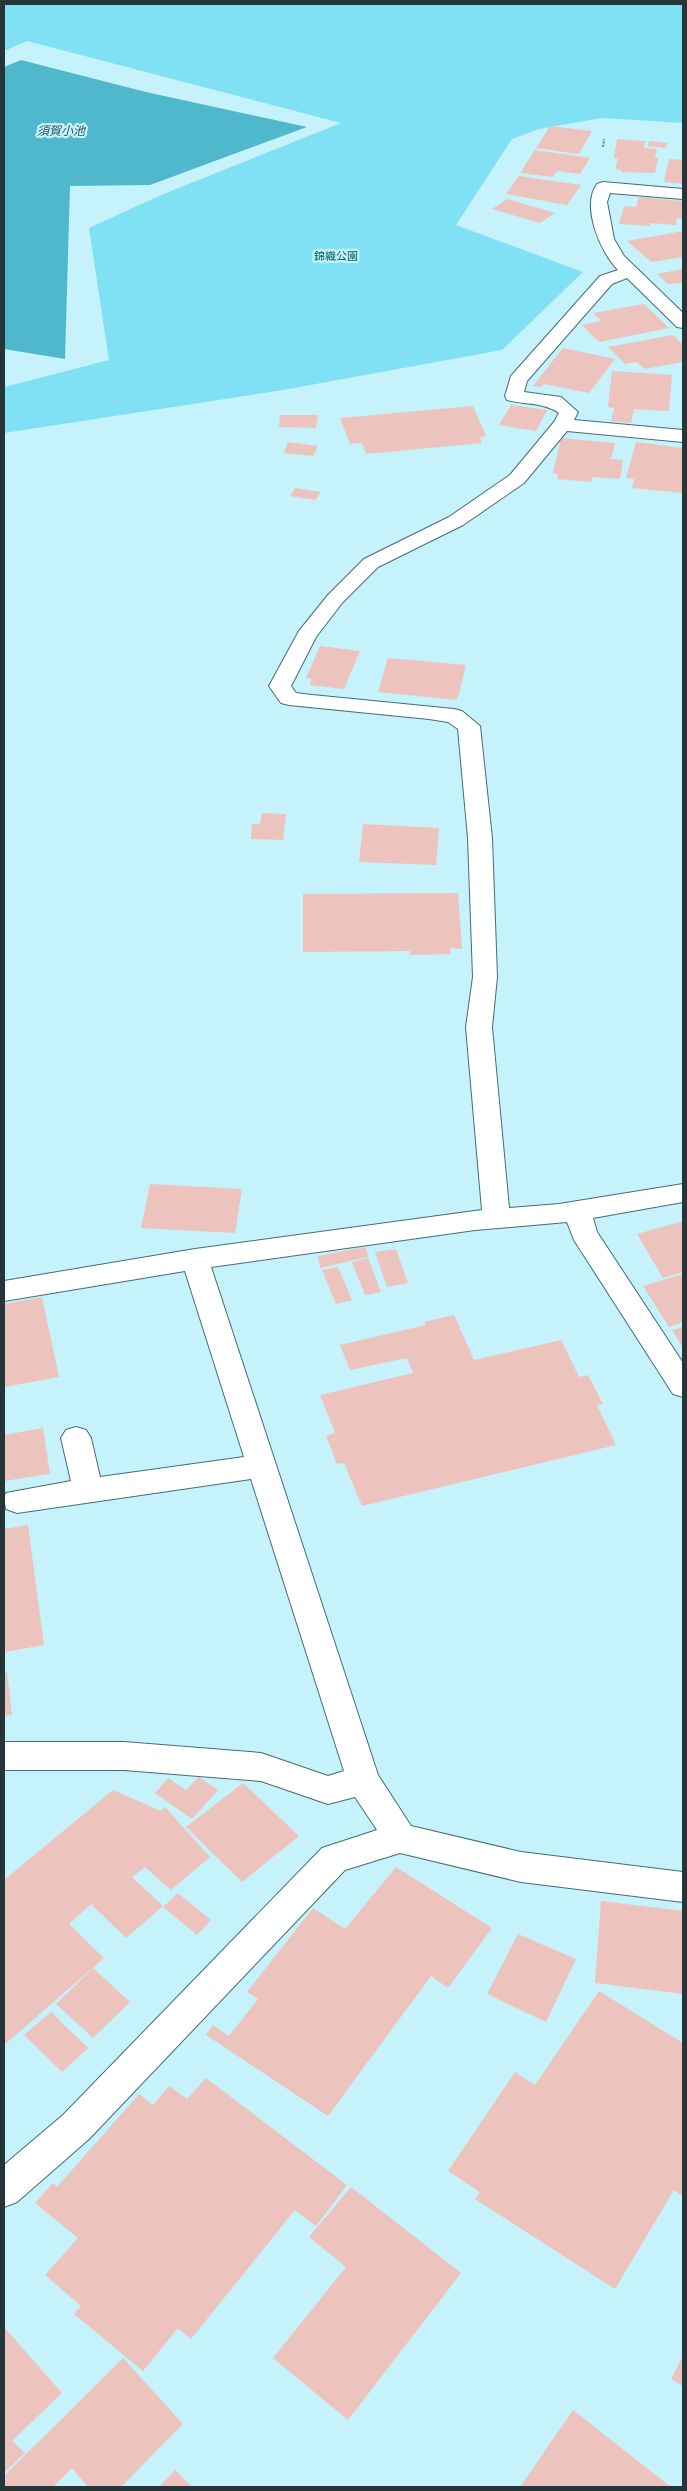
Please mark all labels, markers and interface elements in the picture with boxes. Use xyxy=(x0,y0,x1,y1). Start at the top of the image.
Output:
water label: 須賀小池 xyxy=(37,123,86,138)
park label: 錦織公園 xyxy=(314,249,358,263)

